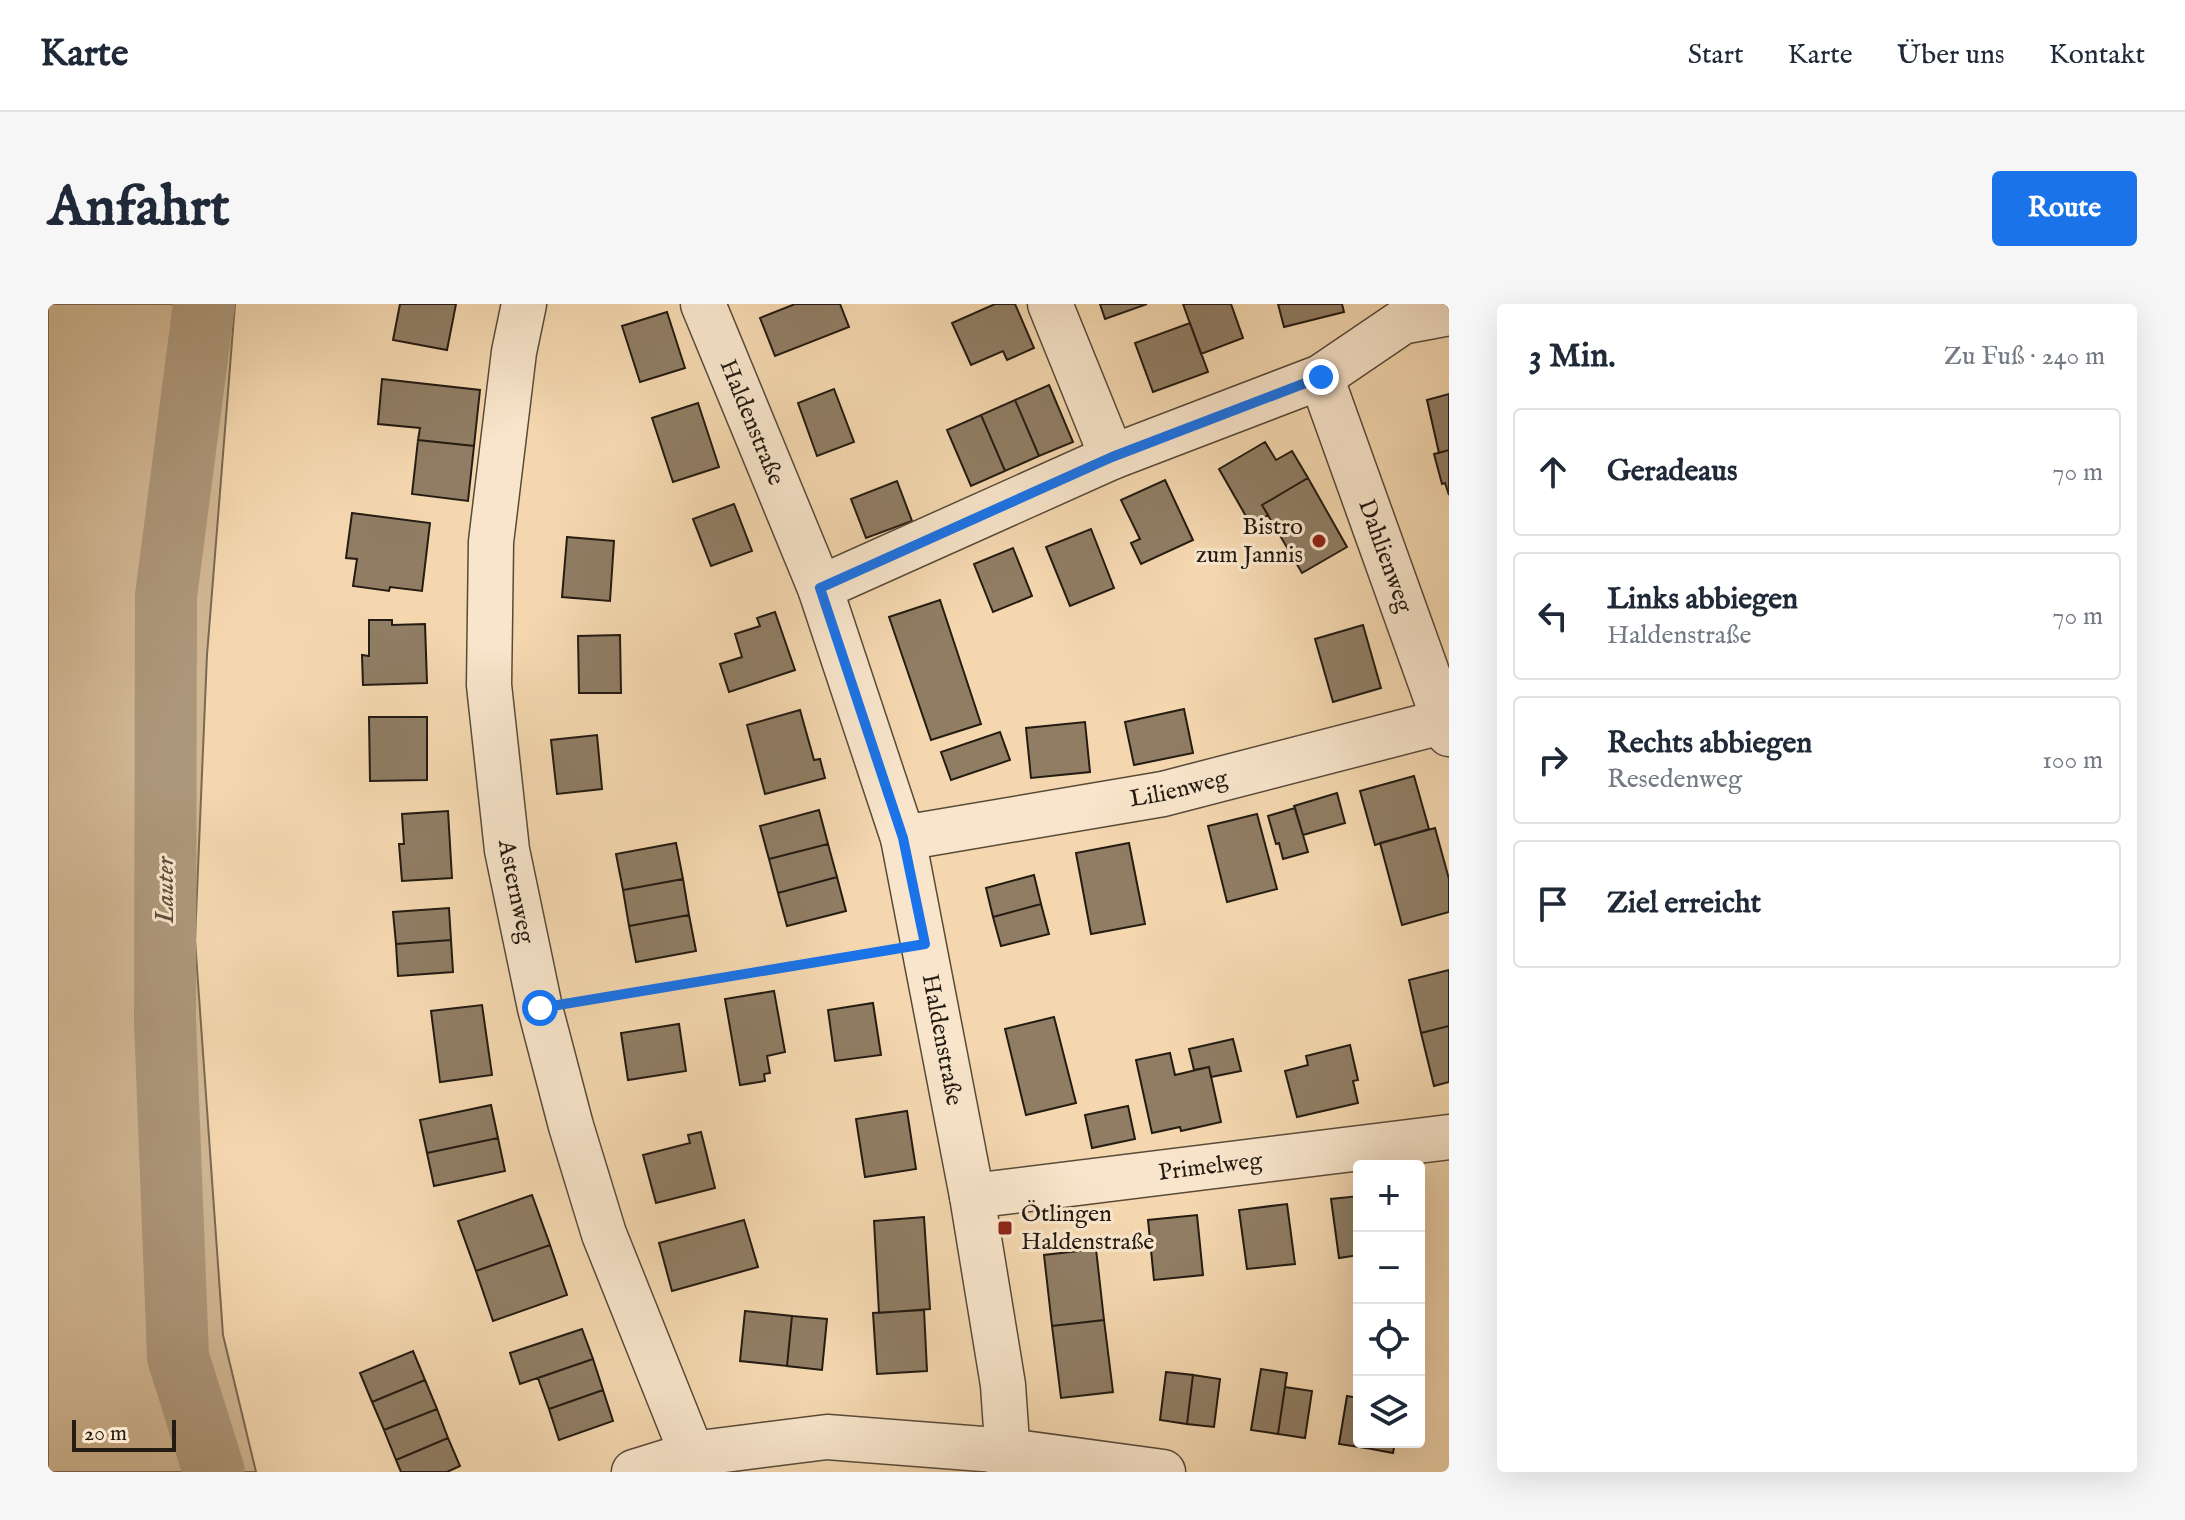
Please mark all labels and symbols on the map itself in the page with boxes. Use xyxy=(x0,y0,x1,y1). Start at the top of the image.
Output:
street label: Haldenstraße xyxy=(712,355,791,490)
route end xyxy=(1303,359,1339,395)
street label: Dahlienweg xyxy=(1351,495,1420,618)
place label: Bistro zum Jannis xyxy=(1196,512,1303,571)
marker: Bistro zum Jannis xyxy=(1310,532,1328,550)
street label: Lilienweg xyxy=(1127,762,1232,815)
street label: Asternweg xyxy=(490,837,542,947)
water label: Lauter xyxy=(149,856,182,924)
street label: Haldenstraße xyxy=(914,971,970,1108)
route start xyxy=(522,990,558,1026)
street label: Primelweg xyxy=(1156,1145,1265,1188)
place label: Ötlingen Haldenstraße xyxy=(1021,1199,1154,1258)
marker: Ötlingen Haldenstraße xyxy=(996,1219,1014,1237)
scale bar xyxy=(72,1416,176,1452)

